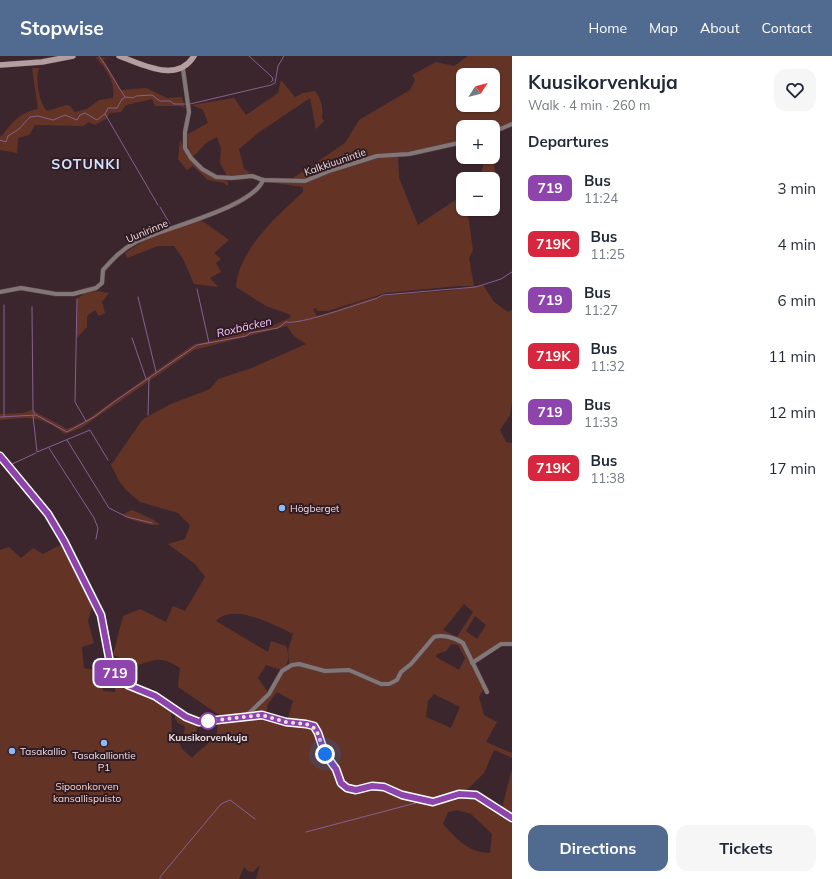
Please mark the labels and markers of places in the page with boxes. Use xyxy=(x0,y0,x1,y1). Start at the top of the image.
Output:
place label: Högberget xyxy=(290,502,340,515)
marker: Högberget xyxy=(277,503,287,513)
marker: Kuusikorvenkuja xyxy=(199,712,217,730)
place label: Kuusikorvenkuja xyxy=(169,731,247,744)
marker: Tasakalliontie P1 xyxy=(99,738,109,748)
place label: Tasakallio xyxy=(20,745,66,758)
marker: Tasakallio xyxy=(7,746,17,756)
place label: Tasakalliontie P1 xyxy=(72,749,136,774)

